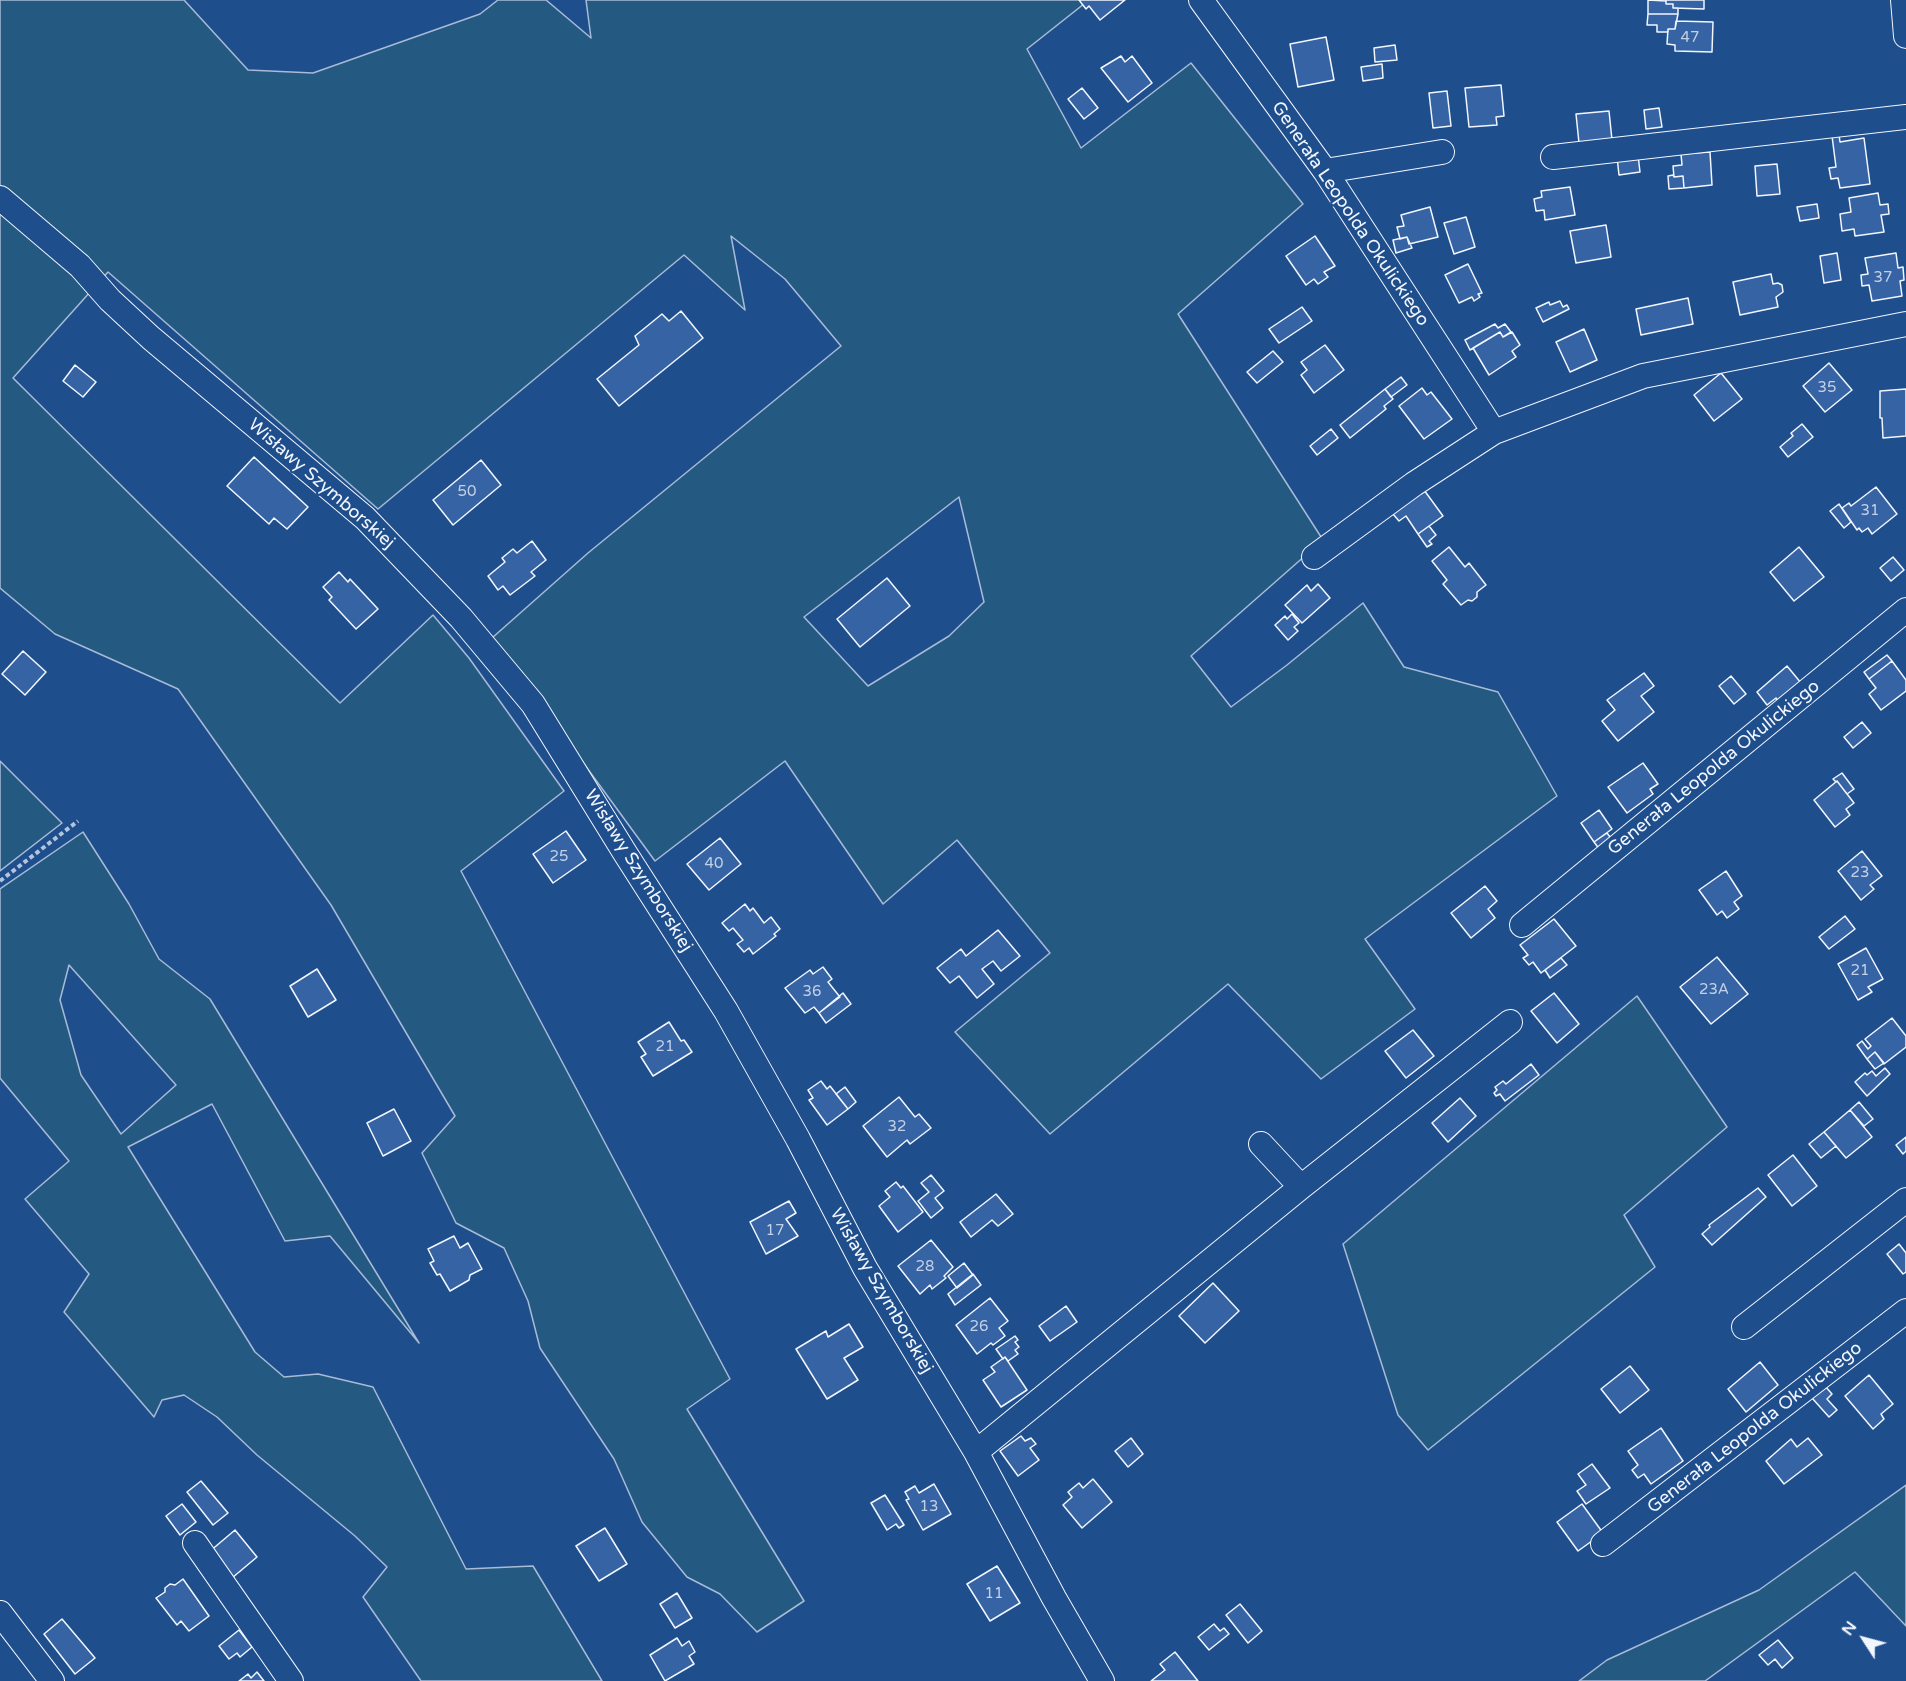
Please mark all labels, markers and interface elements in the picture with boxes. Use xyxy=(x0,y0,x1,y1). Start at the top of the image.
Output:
house number: 47 xyxy=(1681,29,1699,47)
street label: Generała Leopolda Okulickiego xyxy=(1267,98,1433,330)
house number: 37 xyxy=(1874,269,1892,287)
house number: 35 xyxy=(1818,379,1836,397)
street label: Wisławy Szymborskiej xyxy=(243,414,399,554)
house number: 50 xyxy=(458,483,476,501)
house number: 31 xyxy=(1861,502,1879,520)
street label: Generała Leopolda Okulickiego xyxy=(1604,676,1824,860)
street label: Wisławy Szymborskiej xyxy=(579,786,697,956)
house number: 25 xyxy=(550,848,568,866)
house number: 40 xyxy=(705,855,723,873)
house number: 23 xyxy=(1851,864,1869,882)
house number: 21 xyxy=(1851,962,1869,980)
house number: 23A xyxy=(1699,981,1729,999)
house number: 36 xyxy=(803,983,821,1001)
house number: 21 xyxy=(656,1038,674,1056)
house number: 32 xyxy=(888,1118,906,1136)
street label: Wisławy Szymborskiej xyxy=(825,1204,937,1378)
house number: 17 xyxy=(766,1222,784,1240)
house number: 28 xyxy=(916,1258,934,1276)
house number: 26 xyxy=(970,1318,988,1336)
street label: Generała Leopolda Okulickiego xyxy=(1643,1337,1867,1519)
house number: 13 xyxy=(920,1498,938,1516)
house number: 11 xyxy=(985,1585,1003,1603)
north arrow xyxy=(1834,1609,1894,1669)
text: N xyxy=(1838,1617,1861,1640)

